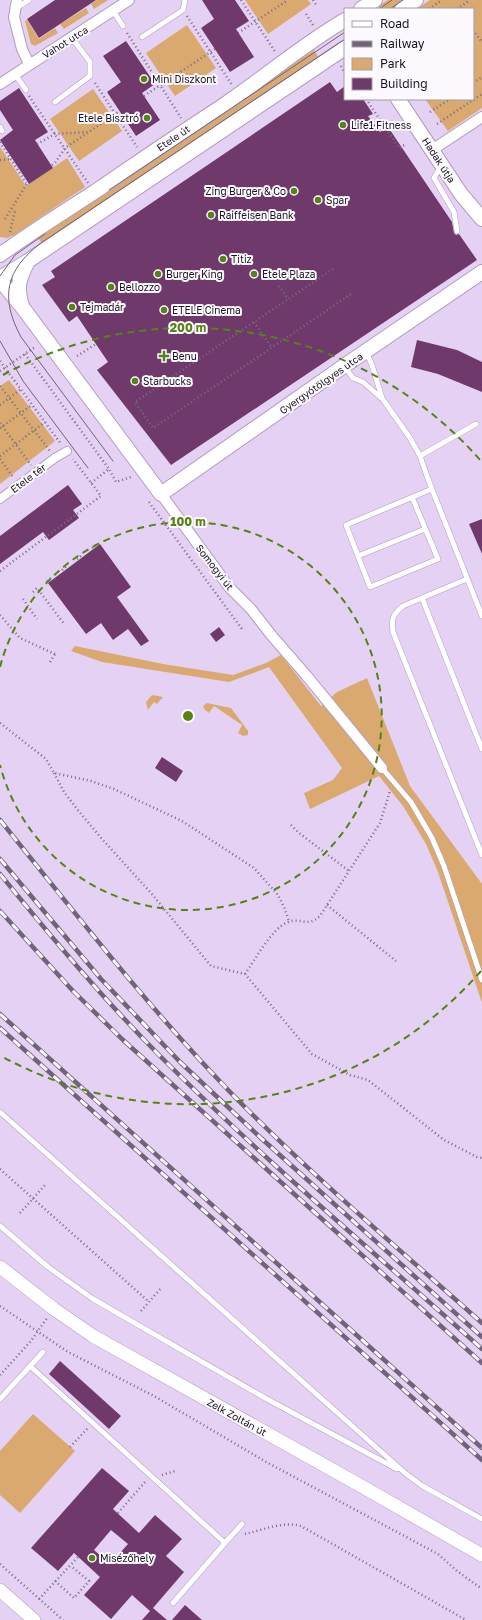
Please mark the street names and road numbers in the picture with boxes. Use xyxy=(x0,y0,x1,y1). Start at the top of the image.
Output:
street label: Vahot utca xyxy=(40,23,90,61)
street label: Etele út xyxy=(154,123,192,153)
street label: Hadak útja xyxy=(420,135,458,185)
street label: Gyergyótölgyes utca xyxy=(277,350,365,416)
street label: Etele tér xyxy=(8,461,48,495)
street label: Somogyi út xyxy=(194,542,236,592)
street label: Zelk Zoltán út xyxy=(205,1396,269,1438)

